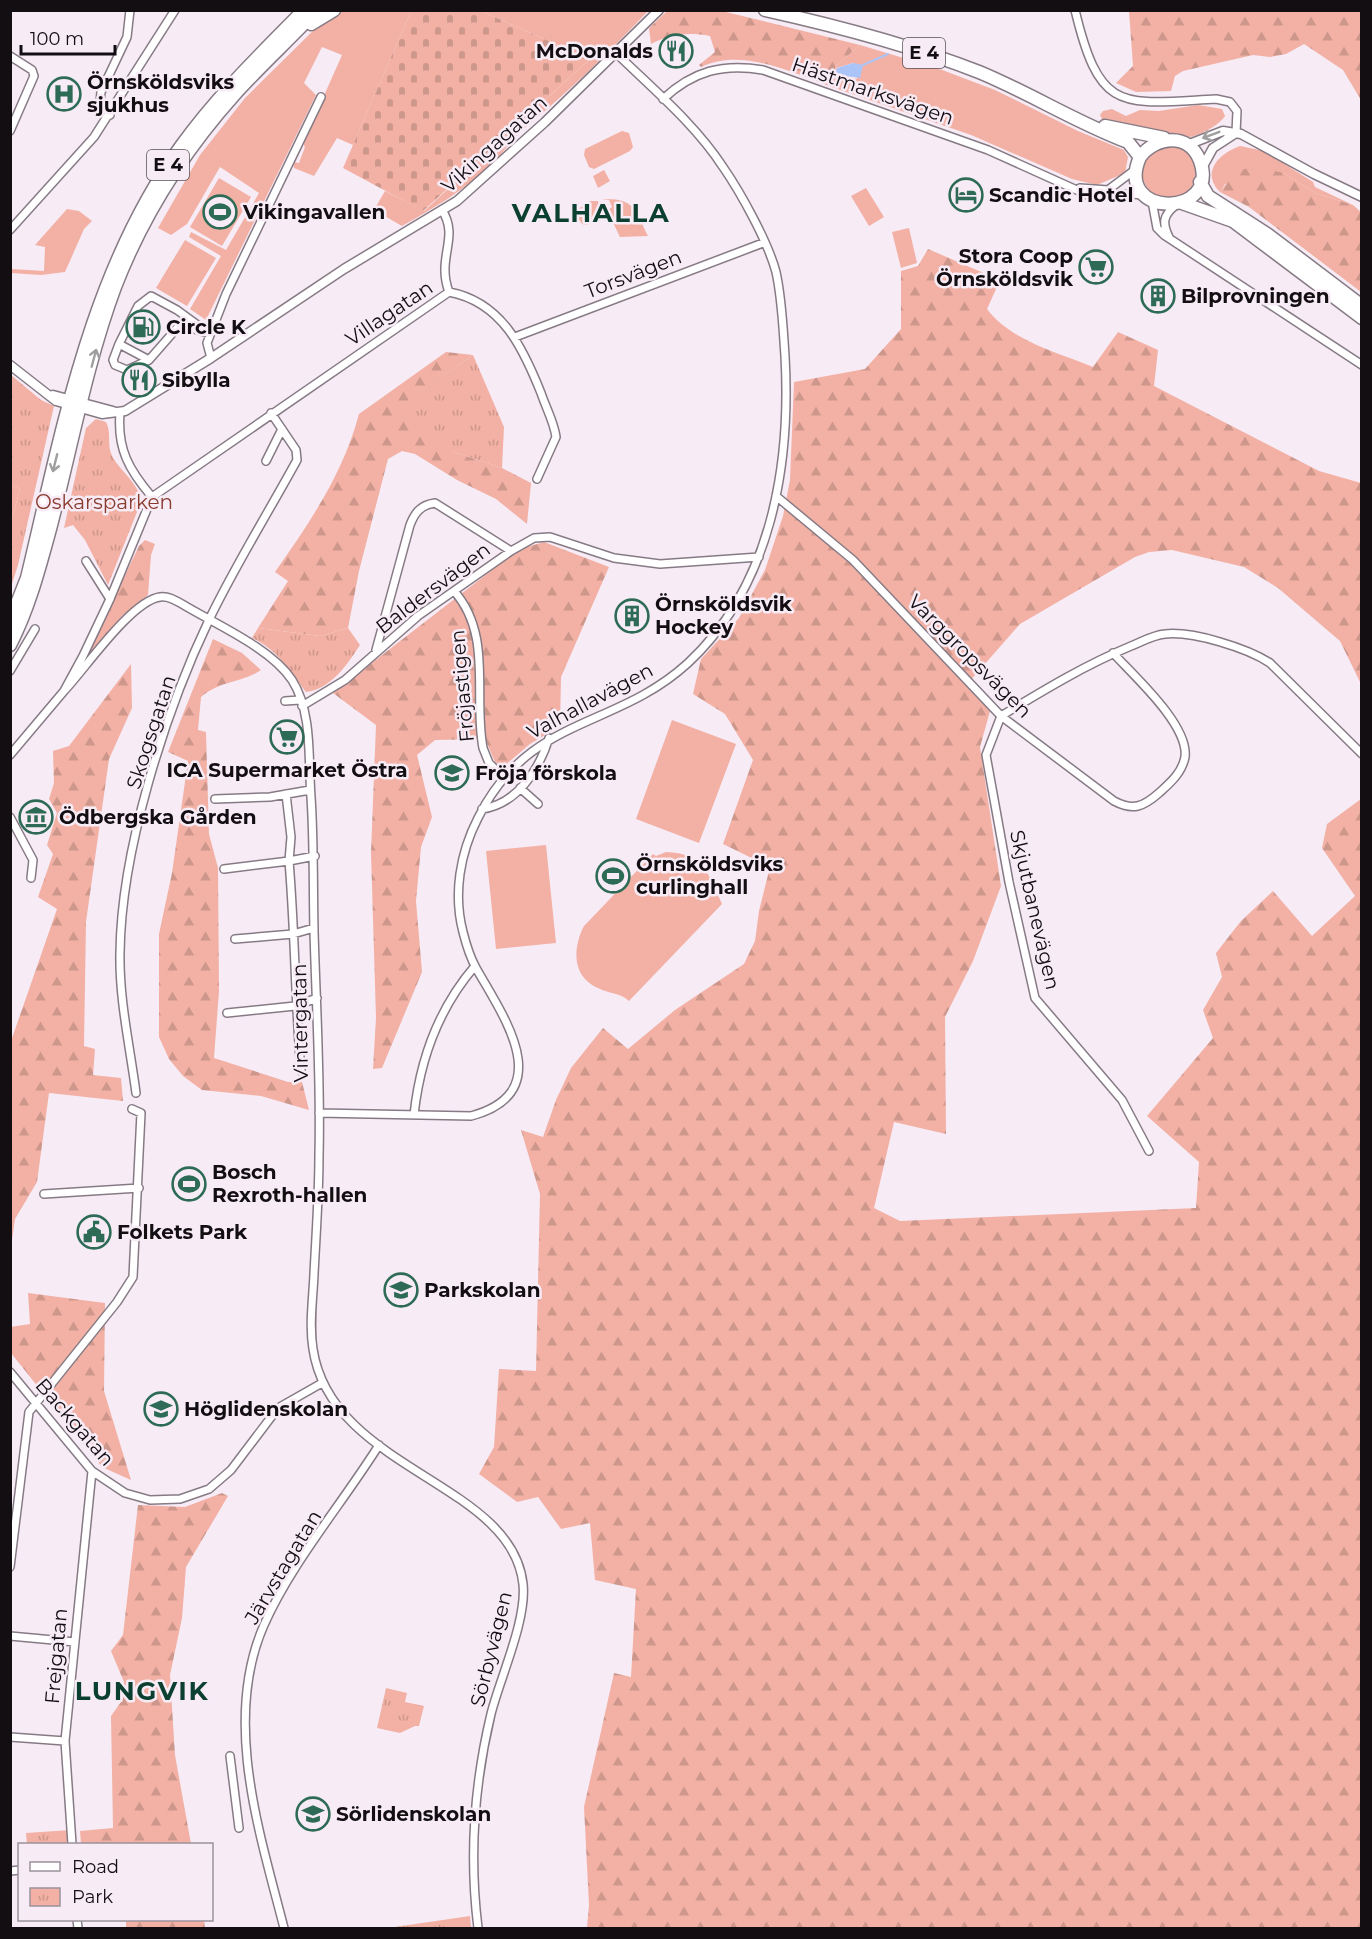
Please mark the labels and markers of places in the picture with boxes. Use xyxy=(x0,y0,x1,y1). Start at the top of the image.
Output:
restaurant icon: McDonalds xyxy=(658,33,694,69)
place label: McDonalds xyxy=(536,39,653,63)
place label: Örnsköldsviks sjukhus xyxy=(87,70,235,117)
hospital icon: Örnsköldsviks sjukhus xyxy=(46,76,82,112)
hotel icon: Scandic Hotel xyxy=(948,177,984,213)
place label: Scandic Hotel xyxy=(989,183,1133,207)
sports icon: Vikingavallen xyxy=(202,194,238,230)
place label: Vikingavallen xyxy=(242,200,385,224)
place label: Stora Coop Örnsköldsvik xyxy=(936,244,1074,291)
supermarket icon: Stora Coop Örnsköldsvik xyxy=(1078,249,1114,285)
building icon: Bilprovningen xyxy=(1140,278,1176,314)
place label: Bilprovningen xyxy=(1181,284,1330,308)
fuel station icon: Circle K xyxy=(125,309,161,345)
place label: Circle K xyxy=(166,315,247,339)
restaurant icon: Sibylla xyxy=(121,362,157,398)
place label: Sibylla xyxy=(162,368,231,392)
place label: Örnsköldsvik Hockey xyxy=(655,592,793,639)
building icon: Örnsköldsvik Hockey xyxy=(614,598,650,634)
supermarket icon: ICA Supermarket Östra xyxy=(269,719,305,755)
school or university icon: Fröja förskola xyxy=(434,755,470,791)
place label: ICA Supermarket Östra xyxy=(166,758,408,782)
place label: Fröja förskola xyxy=(475,761,617,785)
museum icon: Ödbergska Gården xyxy=(18,799,54,835)
place label: Ödbergska Gården xyxy=(59,805,257,829)
place label: Örnsköldsviks curlinghall xyxy=(636,852,784,899)
sports icon: Örnsköldsviks curlinghall xyxy=(595,858,631,894)
place label: Bosch Rexroth-hallen xyxy=(212,1160,367,1207)
sports icon: Bosch Rexroth-hallen xyxy=(171,1166,207,1202)
public building icon: Folkets Park xyxy=(76,1214,112,1250)
place label: Folkets Park xyxy=(117,1220,248,1244)
school or university icon: Parkskolan xyxy=(383,1272,419,1308)
place label: Parkskolan xyxy=(424,1278,541,1302)
school or university icon: Höglidenskolan xyxy=(143,1391,179,1427)
place label: Höglidenskolan xyxy=(184,1397,348,1421)
school or university icon: Sörlidenskolan xyxy=(295,1796,331,1832)
place label: Sörlidenskolan xyxy=(336,1802,491,1826)

